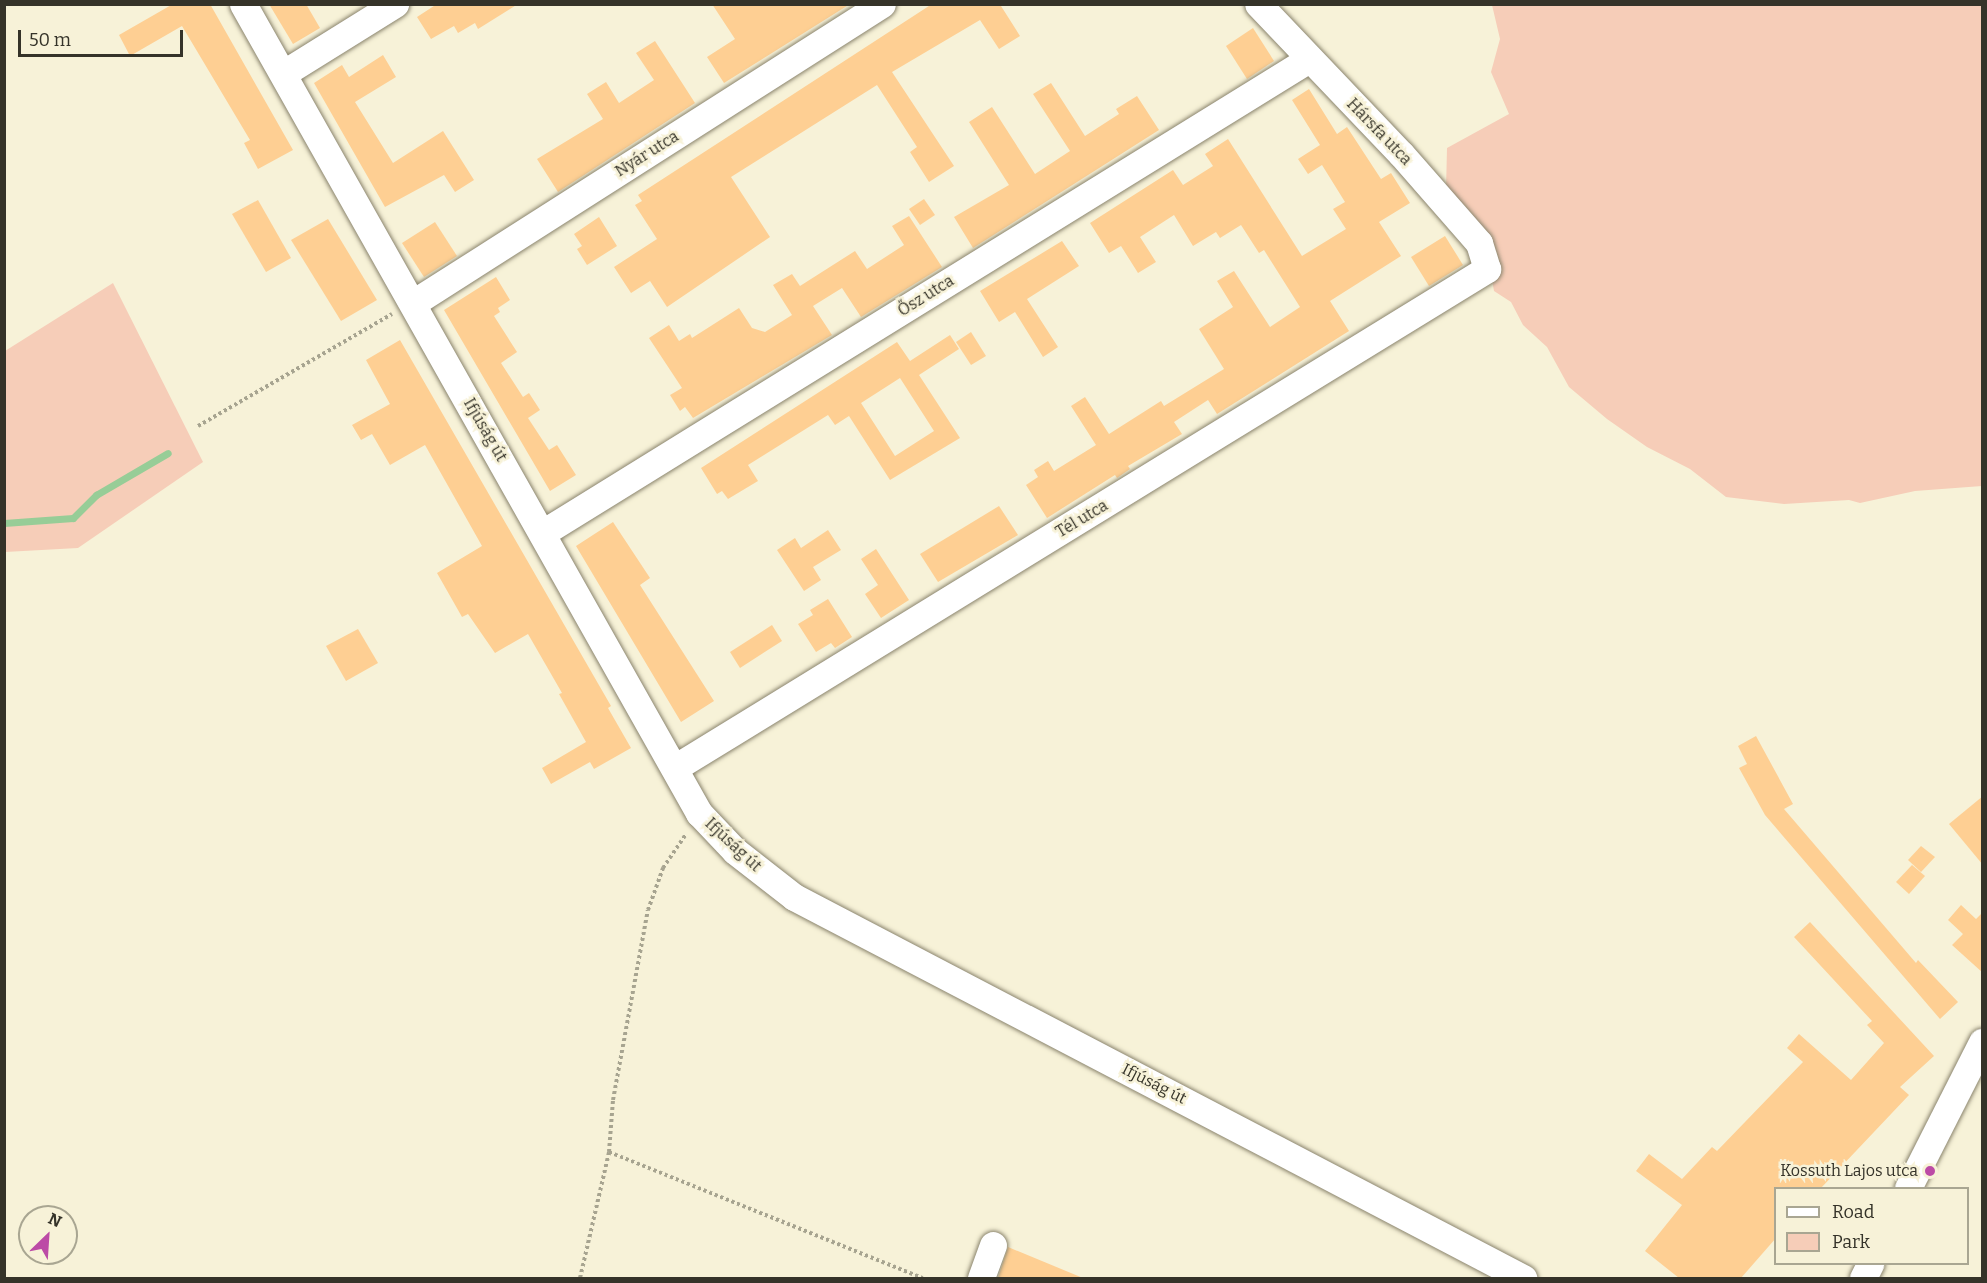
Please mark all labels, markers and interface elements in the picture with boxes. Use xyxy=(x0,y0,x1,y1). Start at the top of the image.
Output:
scale bar xyxy=(21,18,186,56)
text: 50 m xyxy=(29,29,71,51)
street label: Hársfa utca xyxy=(1342,95,1416,169)
street label: Nyár utca xyxy=(612,127,682,181)
street label: Ősz utca xyxy=(894,271,958,321)
street label: Ifjúság út xyxy=(459,395,511,465)
street label: Tél utca xyxy=(1052,496,1112,542)
street label: Ifjúság út xyxy=(701,814,765,876)
street label: Ifjúság út xyxy=(1118,1060,1190,1108)
place label: Kossuth Lajos utca xyxy=(1780,1161,1918,1181)
marker: Kossuth Lajos utca xyxy=(1923,1164,1937,1178)
legend xyxy=(1774,1187,1969,1265)
text: Road xyxy=(1832,1201,1874,1223)
north arrow xyxy=(18,1205,78,1265)
text: N xyxy=(45,1209,65,1231)
text: Park xyxy=(1832,1231,1870,1253)

